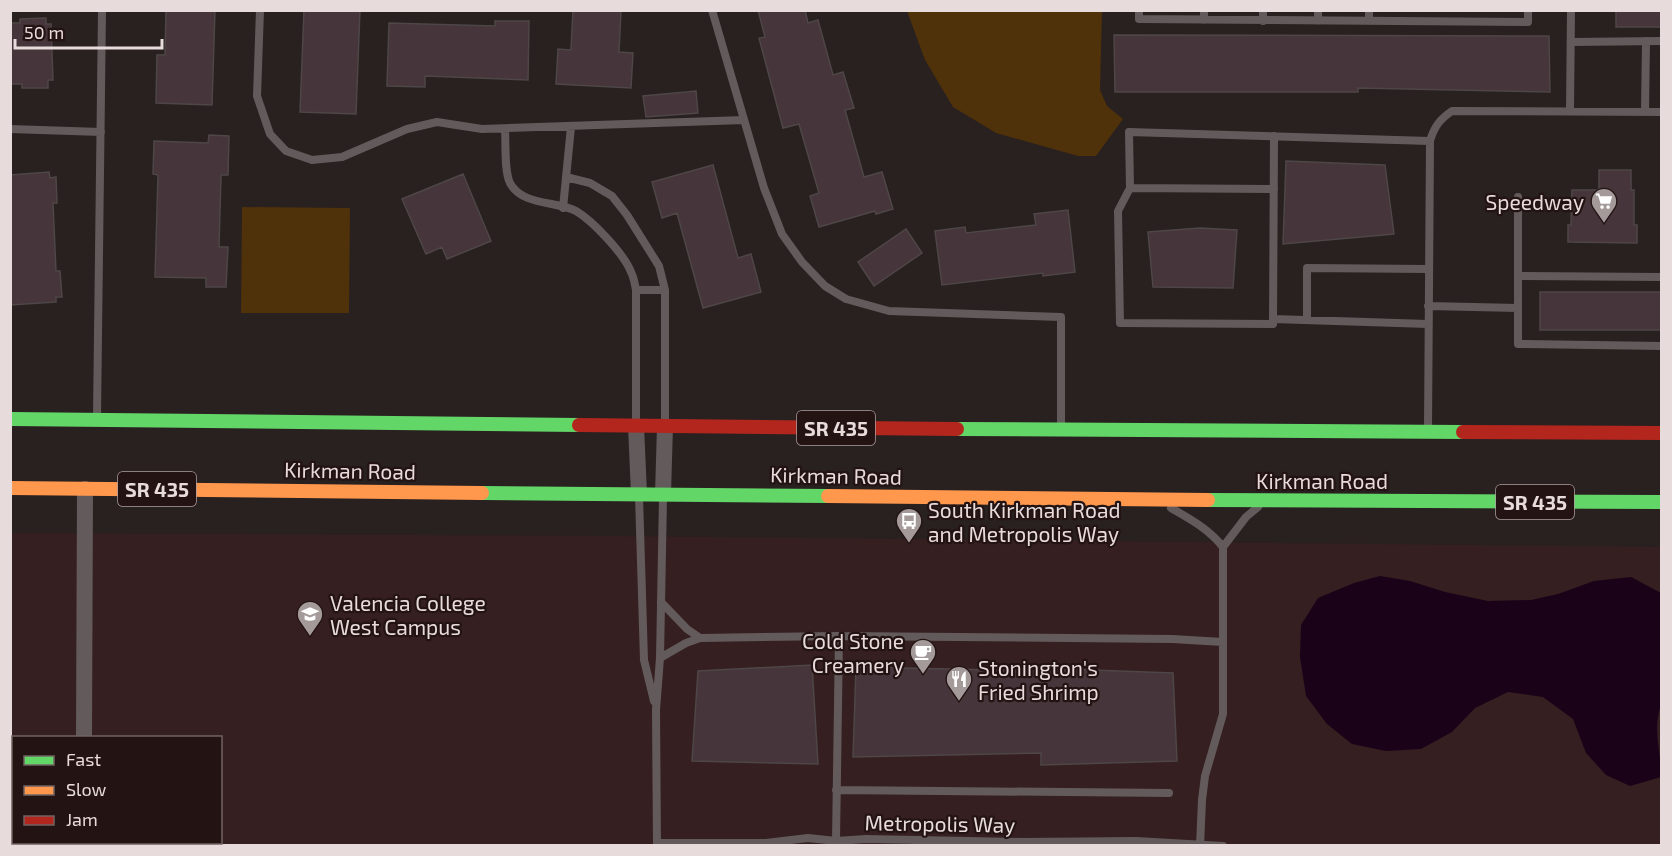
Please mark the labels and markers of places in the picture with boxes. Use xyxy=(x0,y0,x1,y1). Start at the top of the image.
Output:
supermarket icon: Speedway xyxy=(1589,186,1619,224)
place label: Speedway xyxy=(1486,189,1584,214)
place label: South Kirkman Road and Metropolis Way xyxy=(928,497,1120,546)
bus stop icon: South Kirkman Road and Metropolis Way xyxy=(894,506,924,544)
place label: Valencia College West Campus xyxy=(330,590,486,639)
school or university icon: Valencia College West Campus xyxy=(295,599,325,637)
place label: Cold Stone Creamery xyxy=(802,628,904,677)
cafe icon: Cold Stone Creamery xyxy=(908,637,938,675)
place label: Stonington's Fried Shrimp xyxy=(978,655,1099,704)
restaurant icon: Stonington's Fried Shrimp xyxy=(944,664,974,702)

